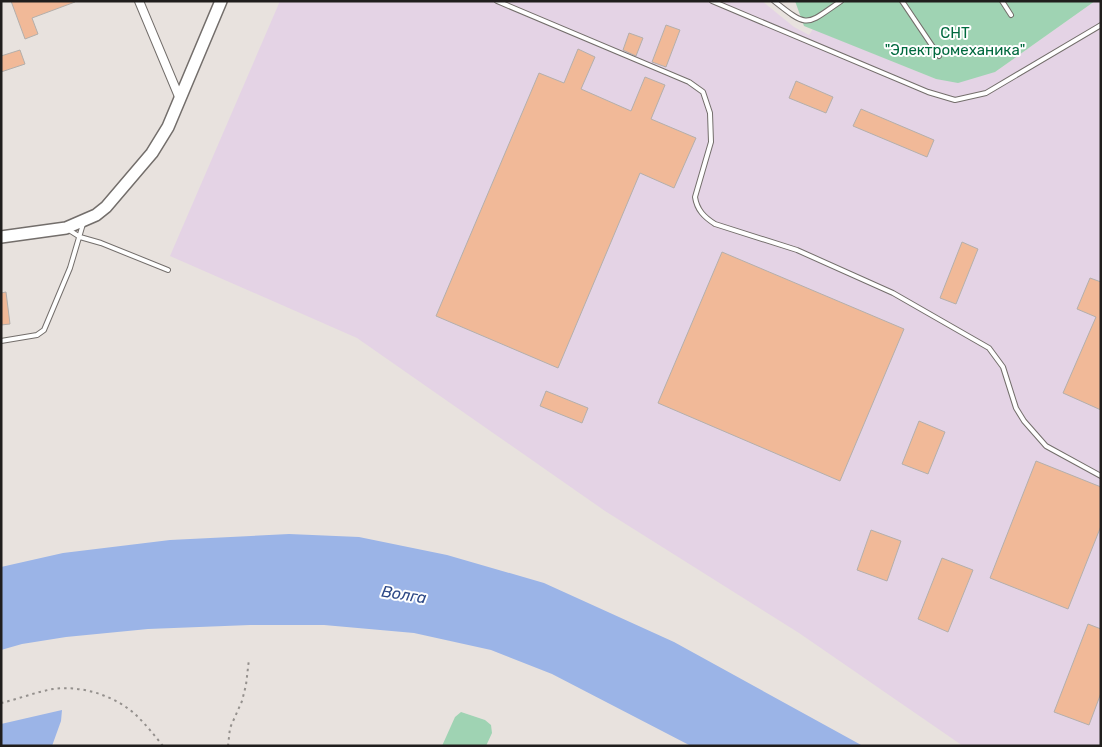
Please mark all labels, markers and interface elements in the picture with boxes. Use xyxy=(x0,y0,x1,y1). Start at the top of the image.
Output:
park label: СНТ "Электромеханика" xyxy=(885,24,1025,59)
water label: Волга xyxy=(380,582,428,607)

